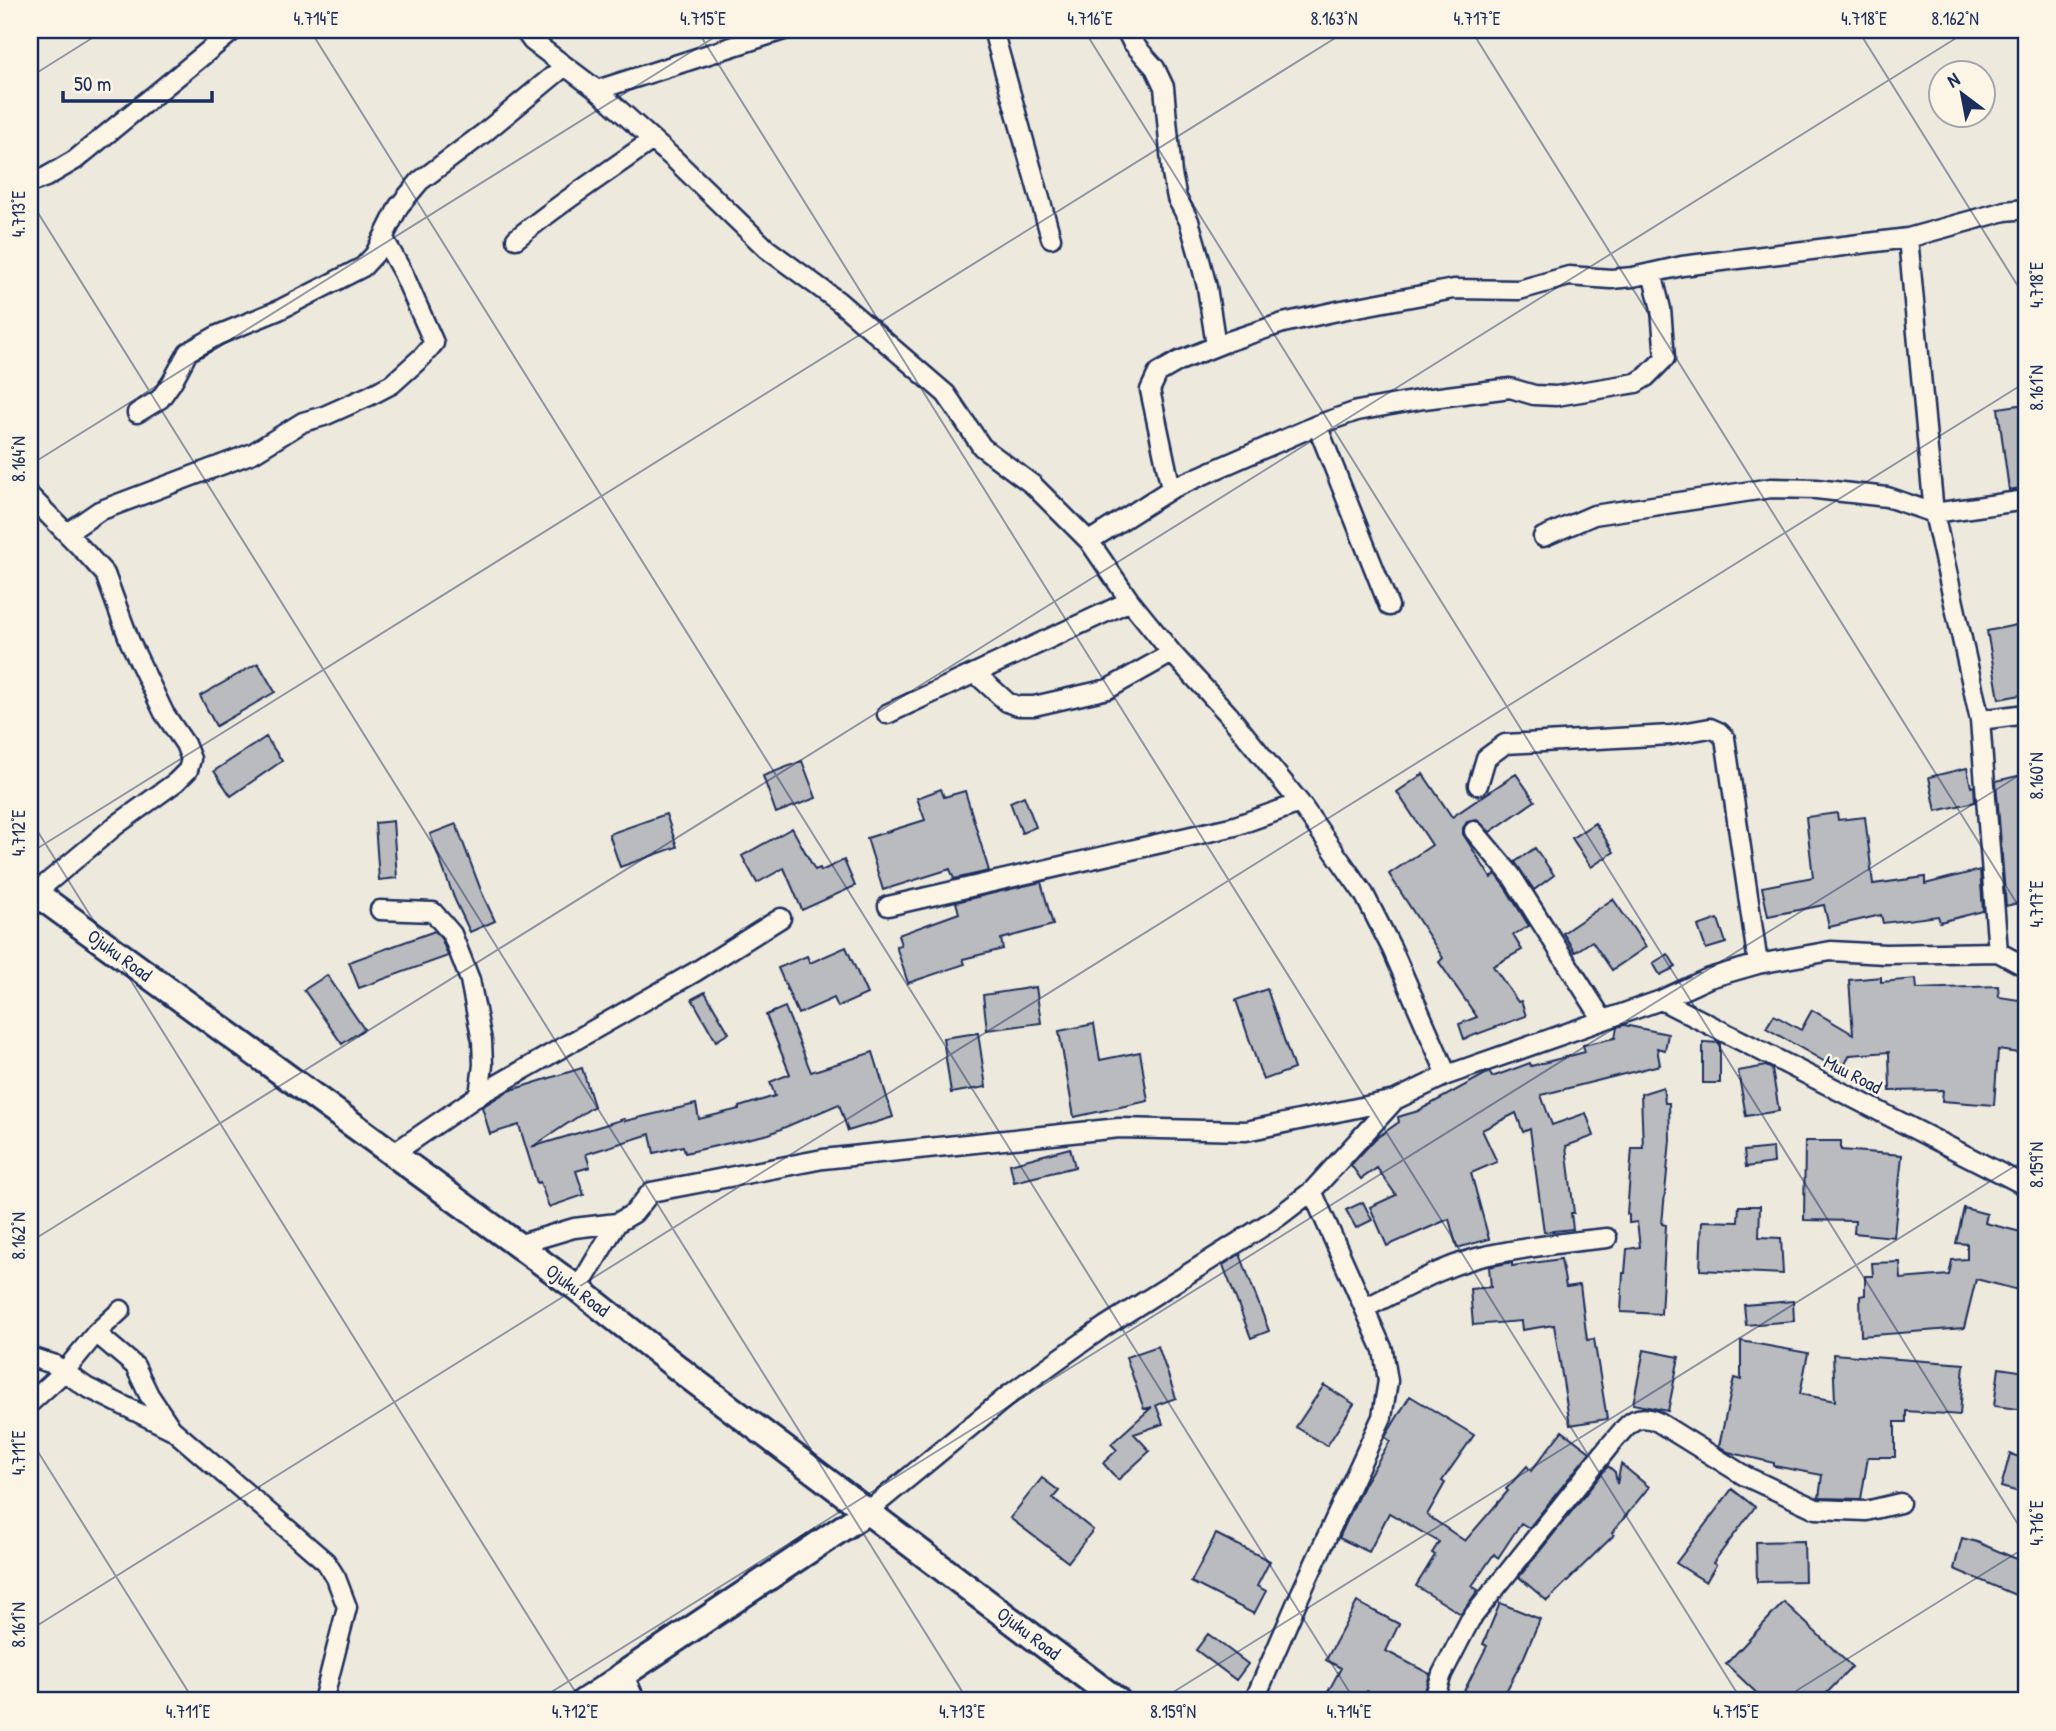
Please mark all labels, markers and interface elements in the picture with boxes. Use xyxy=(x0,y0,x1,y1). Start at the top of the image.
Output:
text: 4.714°E xyxy=(294,6,339,31)
text: 4.715°E xyxy=(680,6,726,31)
text: 4.716°E xyxy=(1067,6,1113,31)
text: 8.163°N xyxy=(1310,6,1358,31)
text: 4.717°E xyxy=(1453,6,1501,31)
text: 4.718°E xyxy=(1841,6,1887,31)
text: 8.162°N xyxy=(1931,6,1979,31)
scale bar xyxy=(63,60,212,104)
north arrow xyxy=(1926,60,1996,130)
text: N xyxy=(1942,66,1964,93)
text: 50 m xyxy=(74,69,111,98)
text: 4.713°E xyxy=(6,191,31,237)
text: 4.718°E xyxy=(2024,262,2049,308)
text: 8.161°N xyxy=(2024,365,2049,411)
text: 8.164°N xyxy=(6,436,31,482)
text: 8.160°N xyxy=(2024,752,2049,800)
text: 4.712°E xyxy=(6,810,31,856)
text: 4.717°E xyxy=(2024,880,2049,928)
street label: Ojuku Road xyxy=(83,923,158,987)
street label: Muu Road xyxy=(1819,1048,1887,1100)
text: 8.159°N xyxy=(2024,1142,2049,1188)
text: 8.162°N xyxy=(6,1212,31,1260)
street label: Ojuku Road xyxy=(541,1257,616,1323)
text: 4.711°E xyxy=(6,1431,31,1475)
text: 4.716°E xyxy=(2024,1500,2049,1546)
street label: Ojuku Road xyxy=(992,1600,1067,1666)
text: 8.161°N xyxy=(6,1602,31,1648)
text: 4.711°E xyxy=(166,1699,210,1724)
text: 4.712°E xyxy=(552,1699,598,1724)
text: 4.713°E xyxy=(939,1699,985,1724)
text: 8.159°N xyxy=(1150,1699,1196,1724)
text: 4.714°E xyxy=(1327,1699,1372,1724)
text: 4.715°E xyxy=(1713,1699,1759,1724)

